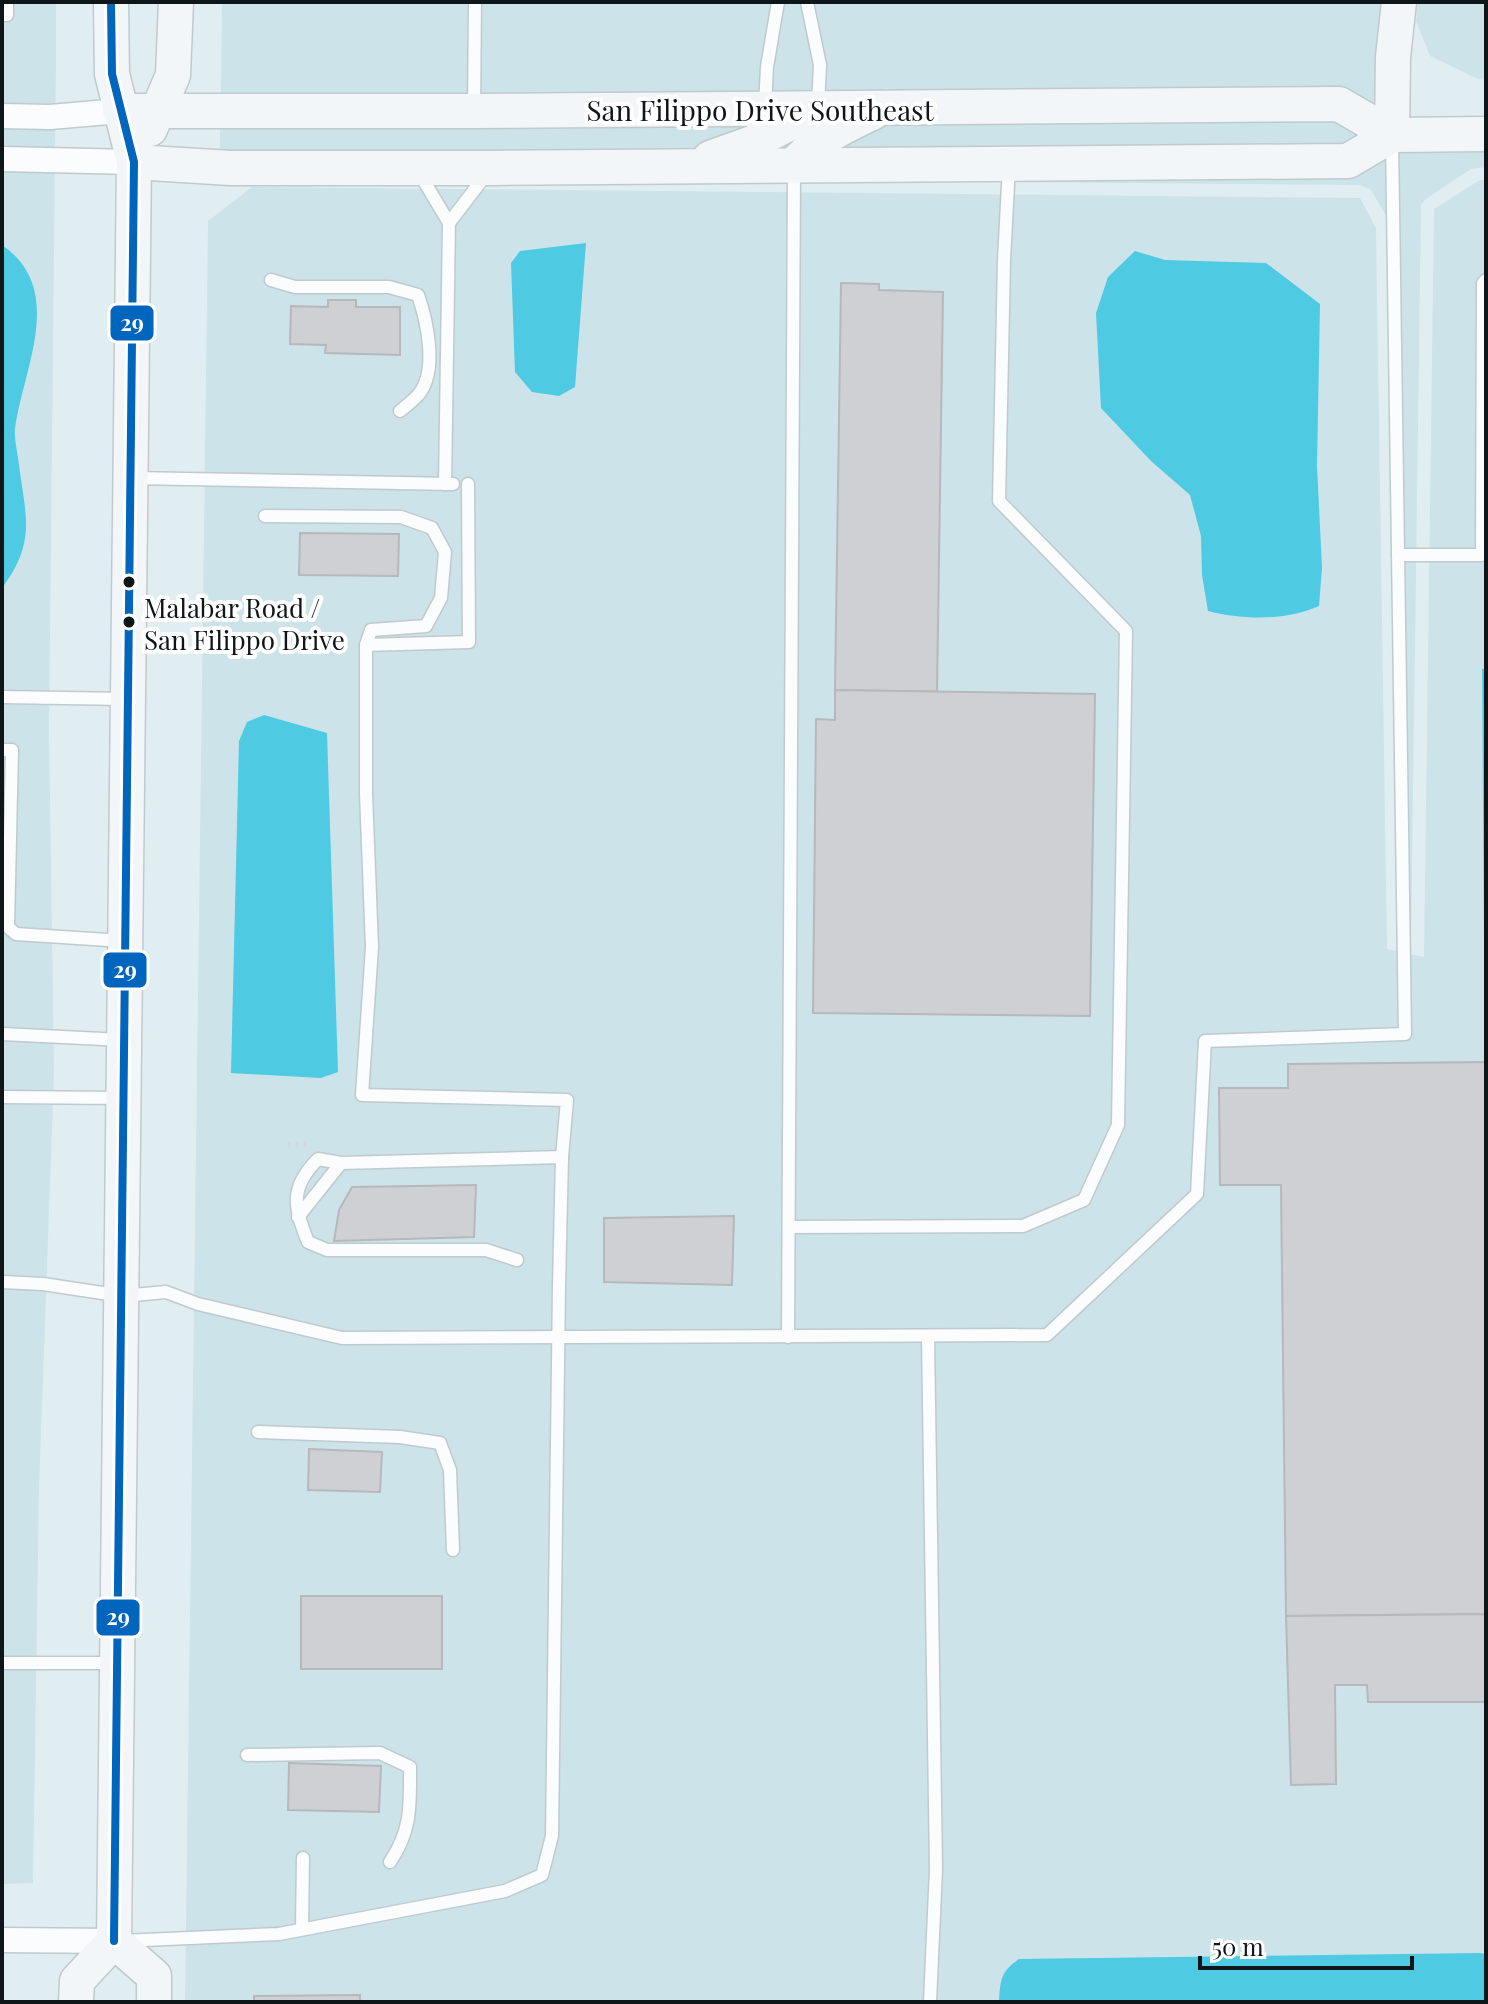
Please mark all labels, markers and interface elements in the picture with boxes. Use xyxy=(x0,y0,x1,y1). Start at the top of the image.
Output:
street label: San Filippo Drive Southeast xyxy=(586,91,935,128)
line badge: 29 xyxy=(109,304,155,342)
text: 29 xyxy=(120,307,144,337)
unlabelled marker xyxy=(121,574,137,590)
place label: Malabar Road / San Filippo Drive xyxy=(144,590,345,657)
marker: Malabar Road / San Filippo Drive xyxy=(121,614,137,630)
line badge: 29 xyxy=(102,951,148,989)
text: 29 xyxy=(113,954,137,984)
line badge: 29 xyxy=(95,1598,141,1637)
text: 29 xyxy=(106,1601,130,1631)
scale bar xyxy=(1200,1920,1412,1970)
text: 50 m xyxy=(1212,1930,1264,1962)

